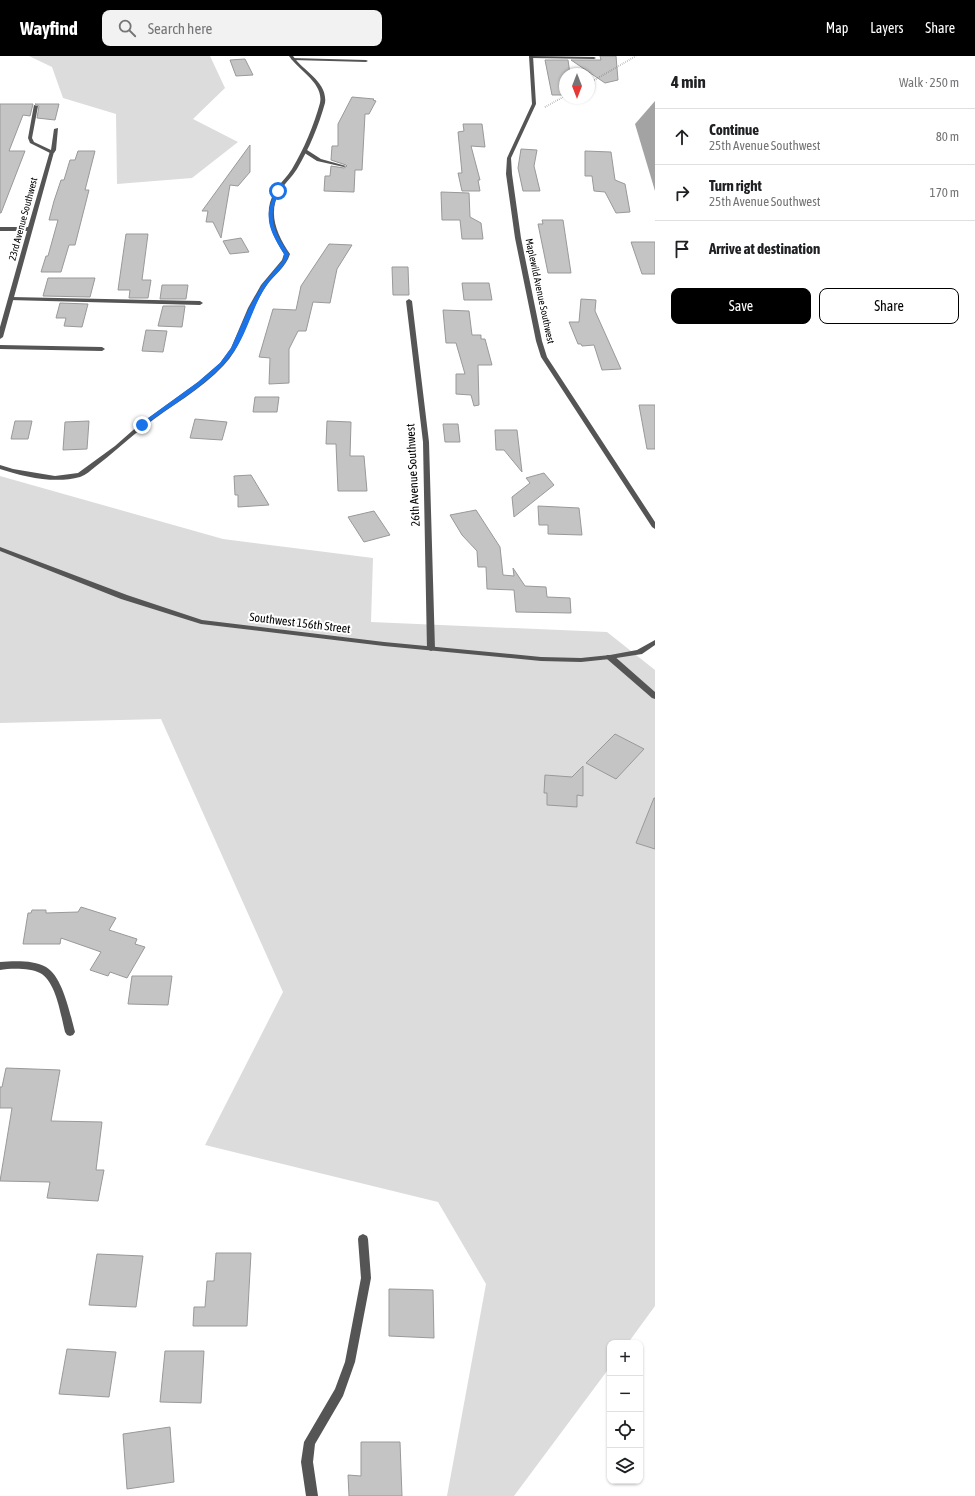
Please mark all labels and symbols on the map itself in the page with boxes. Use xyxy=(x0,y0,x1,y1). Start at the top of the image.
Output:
north arrow xyxy=(559,68,595,104)
street label: 23rd Avenue Southwest xyxy=(7,176,39,262)
route start xyxy=(269,182,287,200)
street label: Maplewild Avenue Southwest xyxy=(523,237,557,345)
route end xyxy=(133,416,151,434)
street label: 26th Avenue Southwest xyxy=(403,423,423,527)
street label: Southwest 156th Street xyxy=(249,610,352,636)

